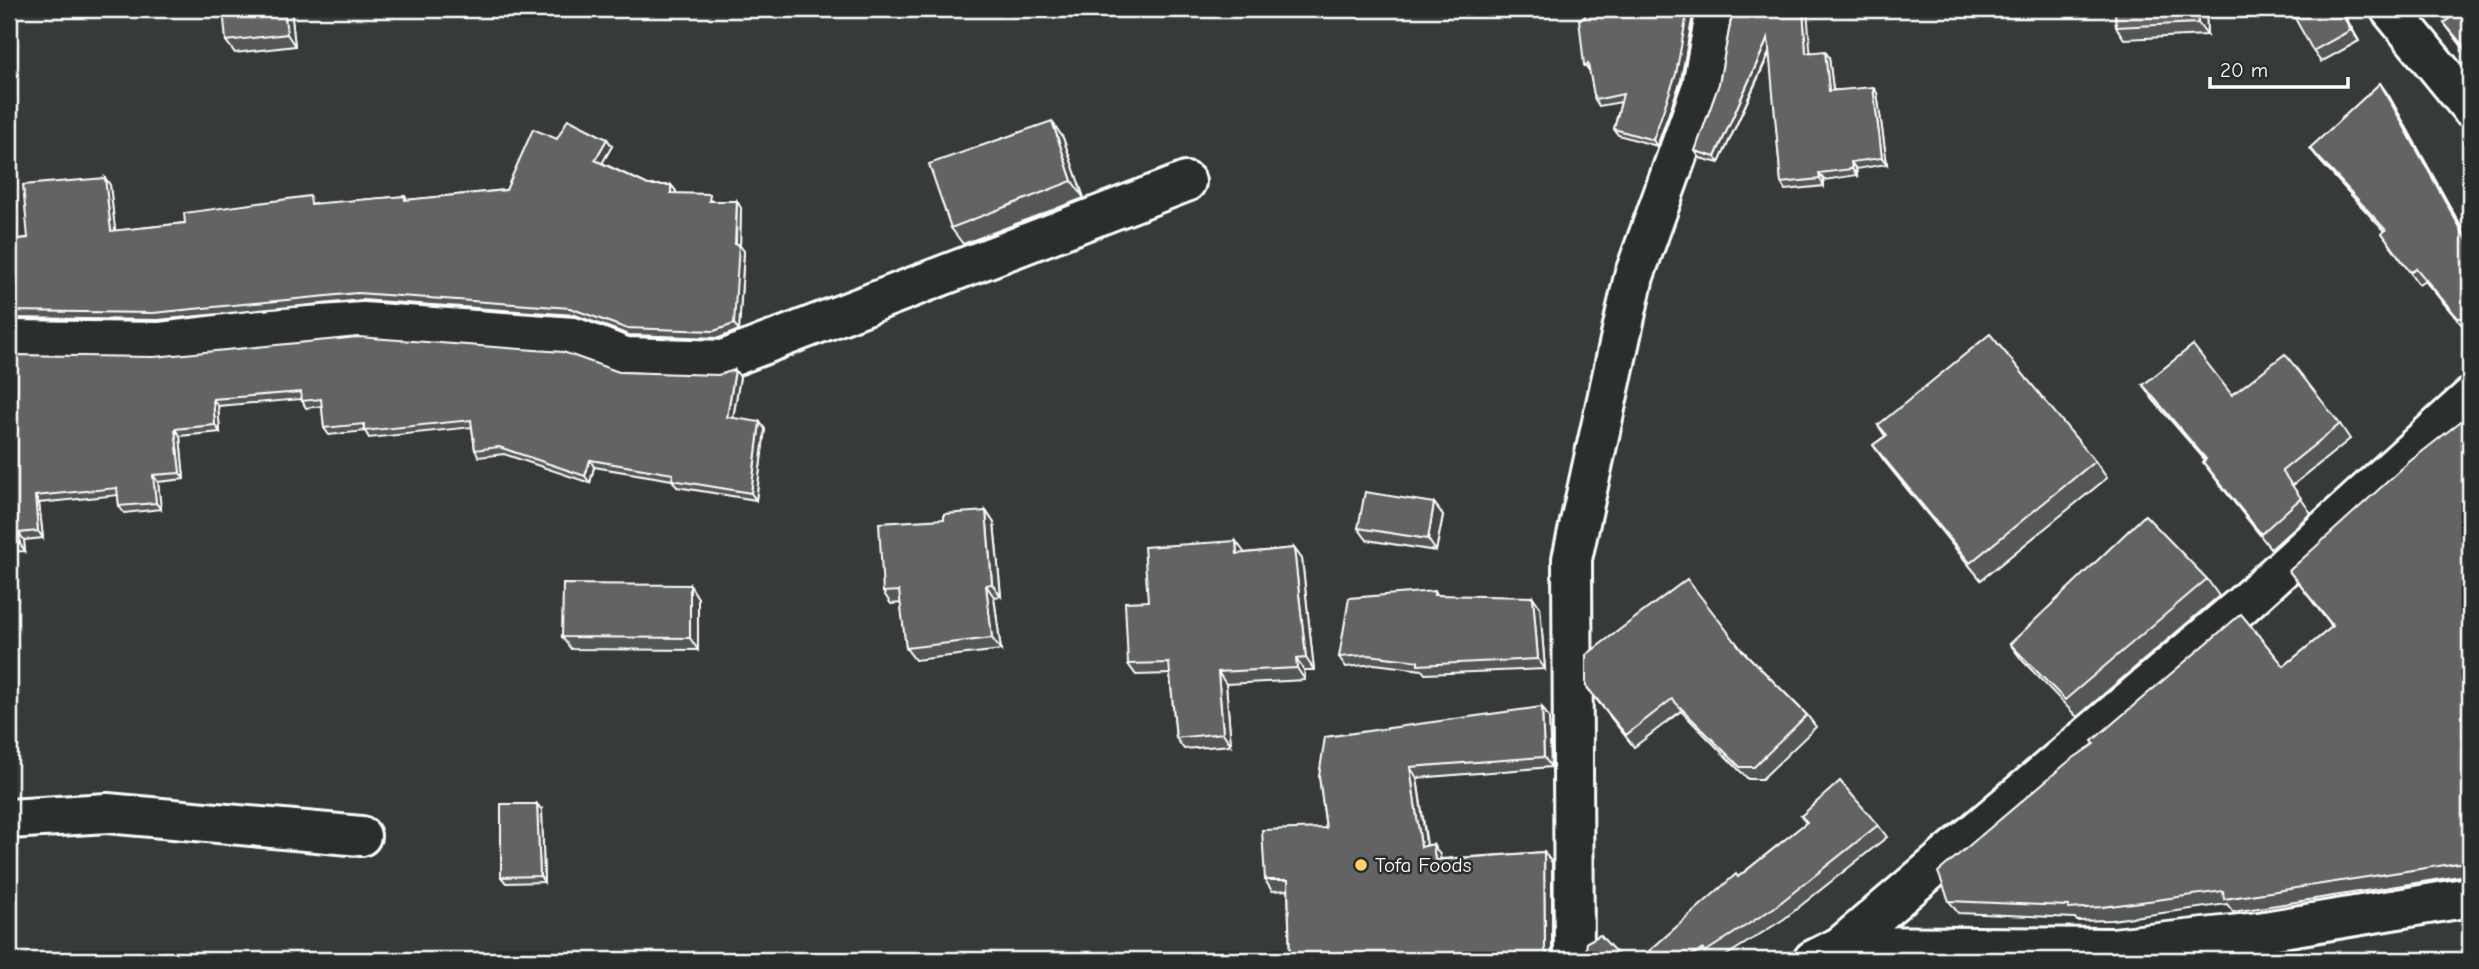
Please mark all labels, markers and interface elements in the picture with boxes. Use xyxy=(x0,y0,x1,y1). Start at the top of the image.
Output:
scale bar xyxy=(2210,46,2348,90)
text: 20 m xyxy=(2220,58,2268,82)
place label: Tofa Foods xyxy=(1375,853,1471,877)
marker: Tofa Foods xyxy=(1353,857,1369,873)

